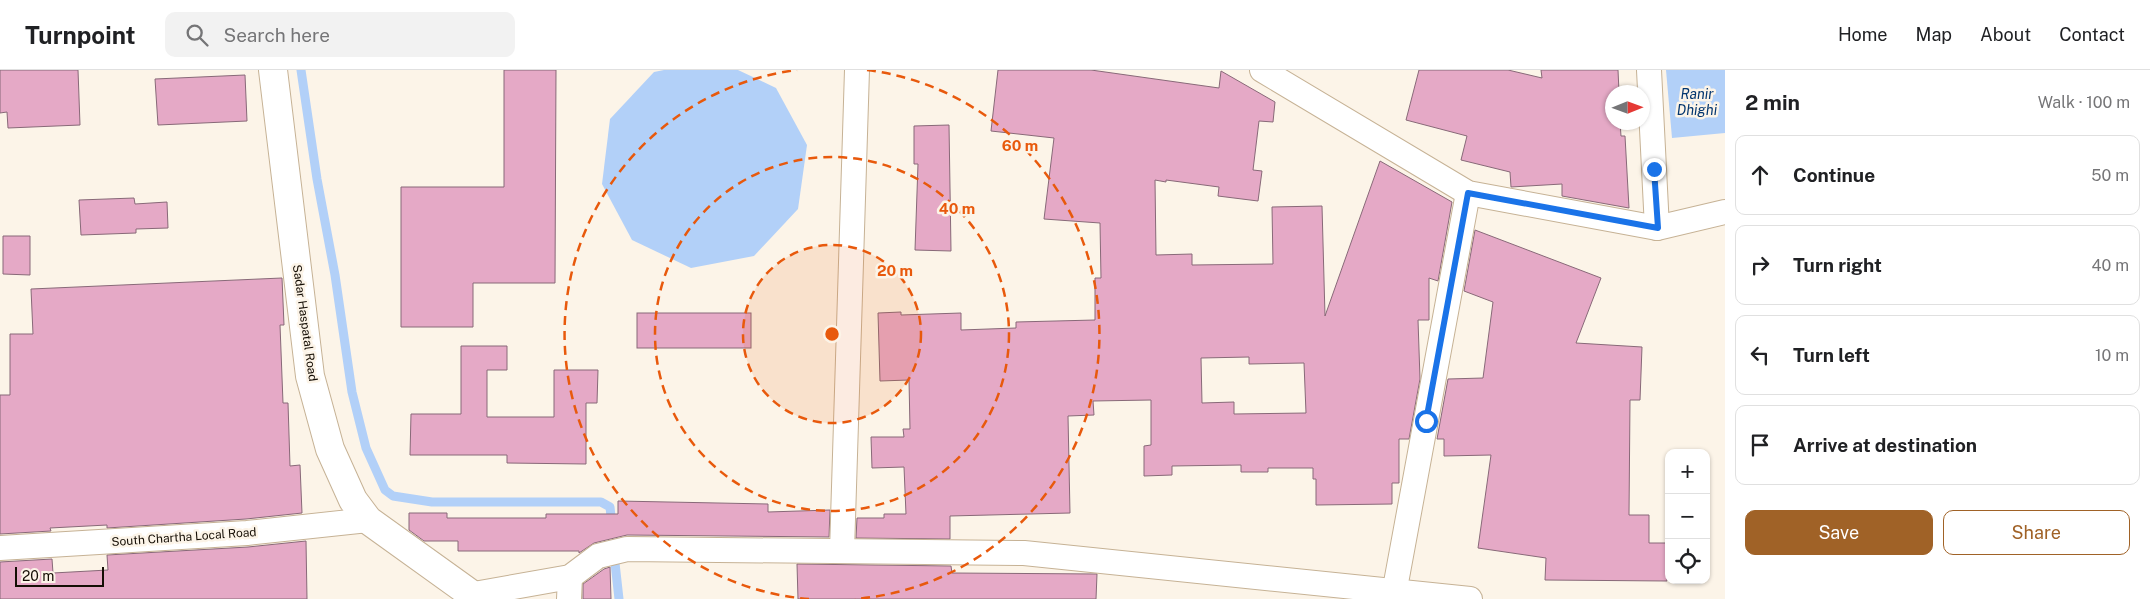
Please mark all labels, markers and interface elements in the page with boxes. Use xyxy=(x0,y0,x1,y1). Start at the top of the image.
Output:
search box xyxy=(165,12,515,57)
text: Turnpoint xyxy=(25,21,135,49)
icon: search xyxy=(183,21,211,49)
text: Search here xyxy=(223,24,330,46)
text: Home xyxy=(1838,24,1888,45)
text: Map xyxy=(1916,24,1952,45)
text: About xyxy=(1980,24,2031,45)
text: Contact xyxy=(2059,24,2125,45)
north arrow xyxy=(1605,85,1650,130)
water label: Ranir Dhighi xyxy=(1677,86,1718,118)
text: 2 min xyxy=(1745,90,1800,115)
text: Walk · 100 m xyxy=(2038,93,2130,112)
text: 60 m xyxy=(1002,137,1038,154)
route end xyxy=(1643,158,1666,181)
icon: ahead xyxy=(1746,161,1774,189)
text: Continue xyxy=(1793,164,1875,186)
text: 50 m xyxy=(2091,166,2129,185)
text: 40 m xyxy=(939,200,975,217)
icon: right xyxy=(1746,251,1774,279)
text: Turn right xyxy=(1793,254,1882,276)
text: 40 m xyxy=(2091,256,2129,275)
text: 20 m xyxy=(877,262,913,279)
street label: Sadar Haspatal Road xyxy=(290,264,320,382)
centre of rings xyxy=(823,325,841,343)
icon: left xyxy=(1746,341,1774,369)
text: Turn left xyxy=(1793,344,1870,366)
text: 10 m xyxy=(2095,346,2129,365)
route start xyxy=(1415,410,1438,433)
icon: arrive xyxy=(1746,431,1774,459)
text: Arrive at destination xyxy=(1793,434,1977,456)
map controls xyxy=(1665,449,1710,584)
button: + xyxy=(1665,449,1710,494)
button: − xyxy=(1665,494,1710,539)
button: Save xyxy=(1745,510,1933,555)
button: Share xyxy=(1943,510,2130,555)
street label: South Chartha Local Road xyxy=(111,525,257,549)
button: locate xyxy=(1665,539,1710,584)
scale bar xyxy=(15,564,104,587)
text: 20 m xyxy=(22,568,54,584)

